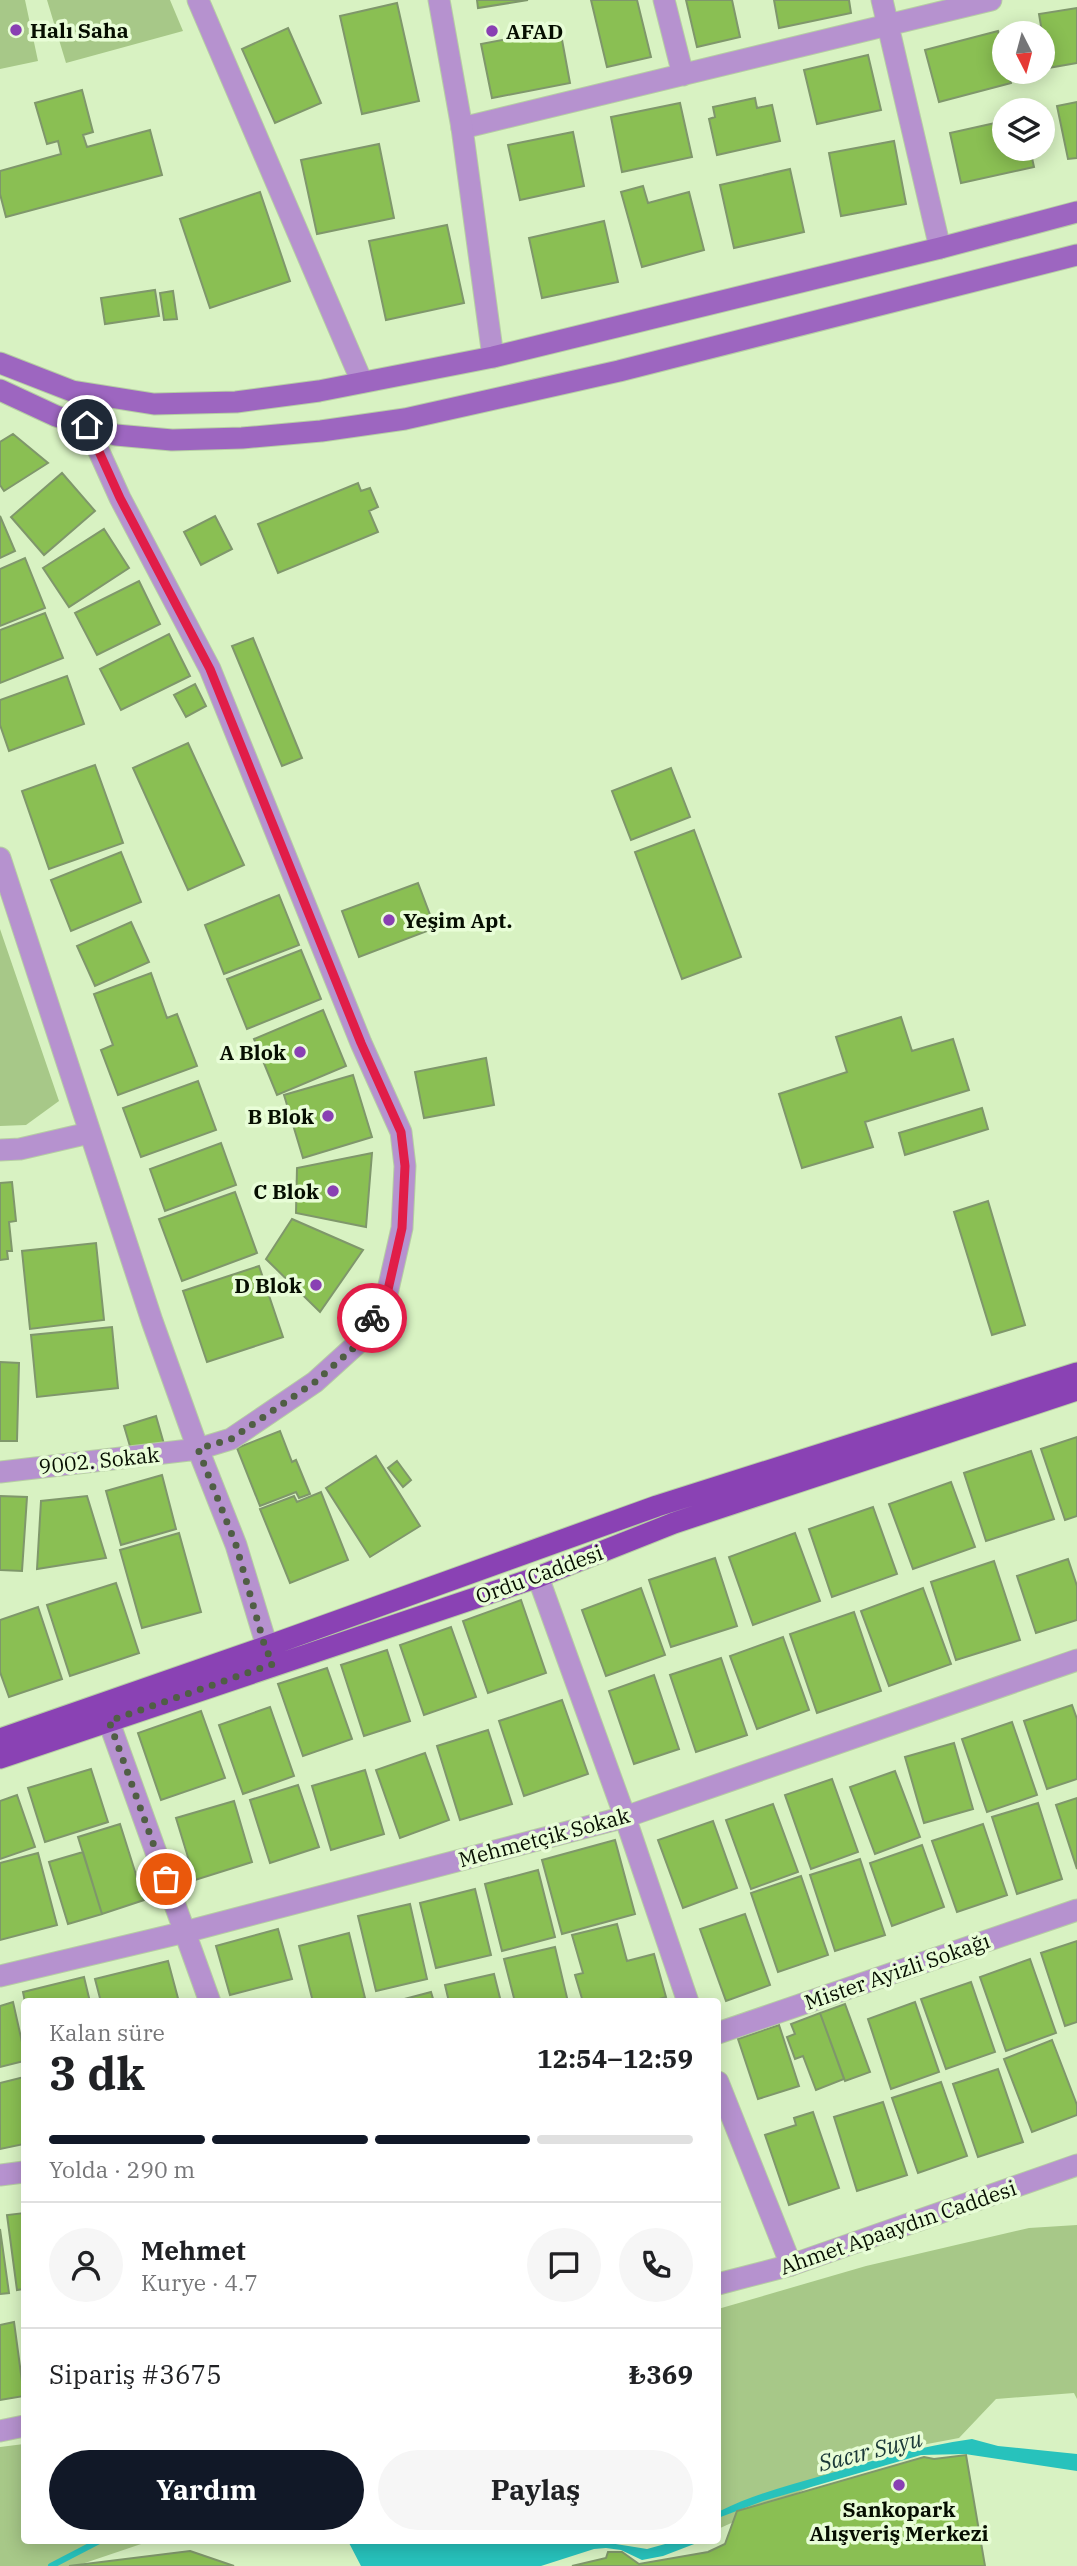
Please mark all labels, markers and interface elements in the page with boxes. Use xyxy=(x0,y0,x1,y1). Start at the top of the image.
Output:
place label: Halı Saha xyxy=(30,16,129,44)
place label: AFAD xyxy=(506,17,563,45)
north arrow xyxy=(992,21,1055,84)
map controls xyxy=(992,21,1055,161)
marker: Halı Saha xyxy=(8,22,24,38)
marker: AFAD xyxy=(484,23,500,39)
button: layers xyxy=(992,98,1055,161)
pin xyxy=(57,395,117,455)
icon: home xyxy=(68,406,106,444)
place label: Yeşim Apt. xyxy=(403,906,512,934)
marker: Yeşim Apt. xyxy=(381,912,397,928)
place label: A Blok xyxy=(220,1038,286,1066)
marker: A Blok xyxy=(292,1044,308,1060)
place label: B Blok xyxy=(247,1102,314,1130)
marker: B Blok xyxy=(320,1108,336,1124)
place label: C Blok xyxy=(253,1177,319,1205)
marker: C Blok xyxy=(325,1183,341,1199)
place label: D Blok xyxy=(234,1271,302,1299)
marker: D Blok xyxy=(308,1277,324,1293)
courier xyxy=(337,1283,407,1353)
icon: bike xyxy=(353,1299,391,1337)
street label: 9002. Sokak xyxy=(37,1440,161,1480)
street label: Ordu Caddesi xyxy=(471,1538,607,1610)
street label: Mehmetçik Sokak xyxy=(455,1800,633,1873)
pin xyxy=(136,1849,196,1909)
icon: bag xyxy=(147,1860,185,1898)
street label: Mister Ayizli Sokağı xyxy=(801,1926,993,2016)
text: Kalan süre xyxy=(49,2017,165,2047)
text: 12:54–12:59 xyxy=(537,2041,693,2075)
text: 3 dk xyxy=(49,2043,145,2103)
text: Yolda · 290 m xyxy=(49,2154,195,2184)
street label: Ahmet Apaaydın Caddesi xyxy=(776,2173,1020,2281)
button: person xyxy=(49,2228,123,2302)
button: chat xyxy=(527,2228,601,2302)
button: phone xyxy=(619,2228,693,2302)
text: Mehmet xyxy=(141,2233,246,2267)
text: Kurye · 4.7 xyxy=(141,2267,258,2297)
text: Sipariş #3675 xyxy=(49,2357,222,2391)
text: ₺369 xyxy=(629,2357,693,2391)
water label: Sacır Suyu xyxy=(814,2423,925,2478)
button: Yardım xyxy=(49,2450,364,2530)
button: Paylaş xyxy=(378,2450,693,2530)
marker: Sankopark Alışveriş Merkezi xyxy=(891,2477,907,2493)
place label: Sankopark Alışveriş Merkezi xyxy=(809,2495,989,2547)

